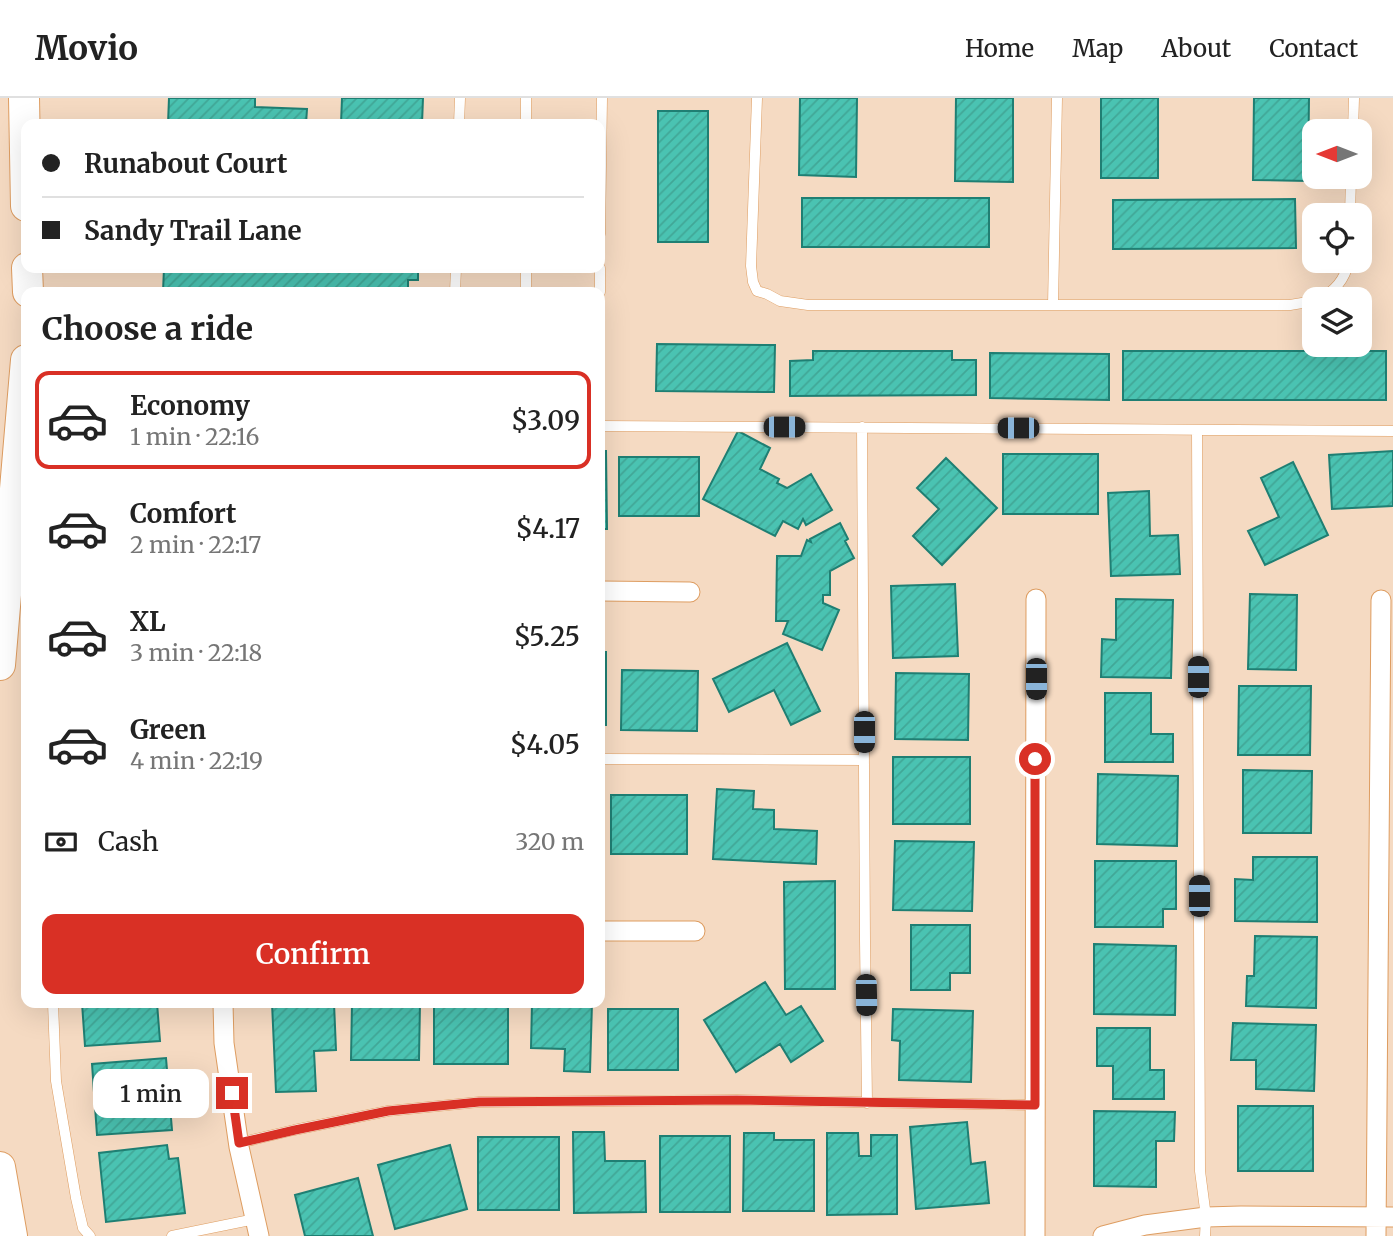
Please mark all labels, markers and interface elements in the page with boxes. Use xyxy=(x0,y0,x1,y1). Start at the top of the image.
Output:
text: Movio xyxy=(35,28,138,69)
text: Home xyxy=(965,33,1034,64)
text: Map xyxy=(1072,33,1123,64)
text: About xyxy=(1161,33,1231,64)
text: Contact xyxy=(1269,33,1358,64)
north arrow xyxy=(1302,119,1372,189)
map controls xyxy=(1302,119,1372,357)
text: Runabout Court xyxy=(84,147,287,180)
button: locate xyxy=(1302,203,1372,273)
text: Sandy Trail Lane xyxy=(84,214,302,247)
button: layers xyxy=(1302,287,1372,357)
text: Choose a ride xyxy=(42,309,253,349)
icon: car xyxy=(46,389,109,452)
text: Economy xyxy=(130,389,250,422)
text: $3.09 xyxy=(511,404,580,437)
car xyxy=(764,417,806,438)
car xyxy=(998,418,1040,439)
text: 1 min · 22:16 xyxy=(130,422,259,451)
icon: car xyxy=(46,497,109,560)
text: Comfort xyxy=(130,497,236,530)
text: $4.17 xyxy=(516,512,580,545)
text: 2 min · 22:17 xyxy=(130,530,261,559)
icon: car xyxy=(46,605,109,668)
text: XL xyxy=(130,605,166,638)
text: $5.25 xyxy=(514,620,580,653)
text: 3 min · 22:18 xyxy=(130,638,262,667)
car xyxy=(1188,656,1209,698)
car xyxy=(1026,658,1047,700)
car xyxy=(854,711,875,753)
icon: car xyxy=(46,713,109,776)
text: Green xyxy=(130,713,206,746)
text: $4.05 xyxy=(510,728,580,761)
route start xyxy=(1019,743,1051,775)
text: 4 min · 22:19 xyxy=(130,746,263,775)
icon: cash xyxy=(42,823,80,861)
text: Cash xyxy=(98,825,159,858)
text: 320 m xyxy=(515,827,584,856)
car xyxy=(1189,875,1210,917)
button: Confirm xyxy=(42,914,584,994)
car xyxy=(856,974,877,1016)
callout: 1 min xyxy=(92,1068,208,1118)
route end xyxy=(216,1077,248,1109)
text: 1 min xyxy=(120,1079,182,1108)

